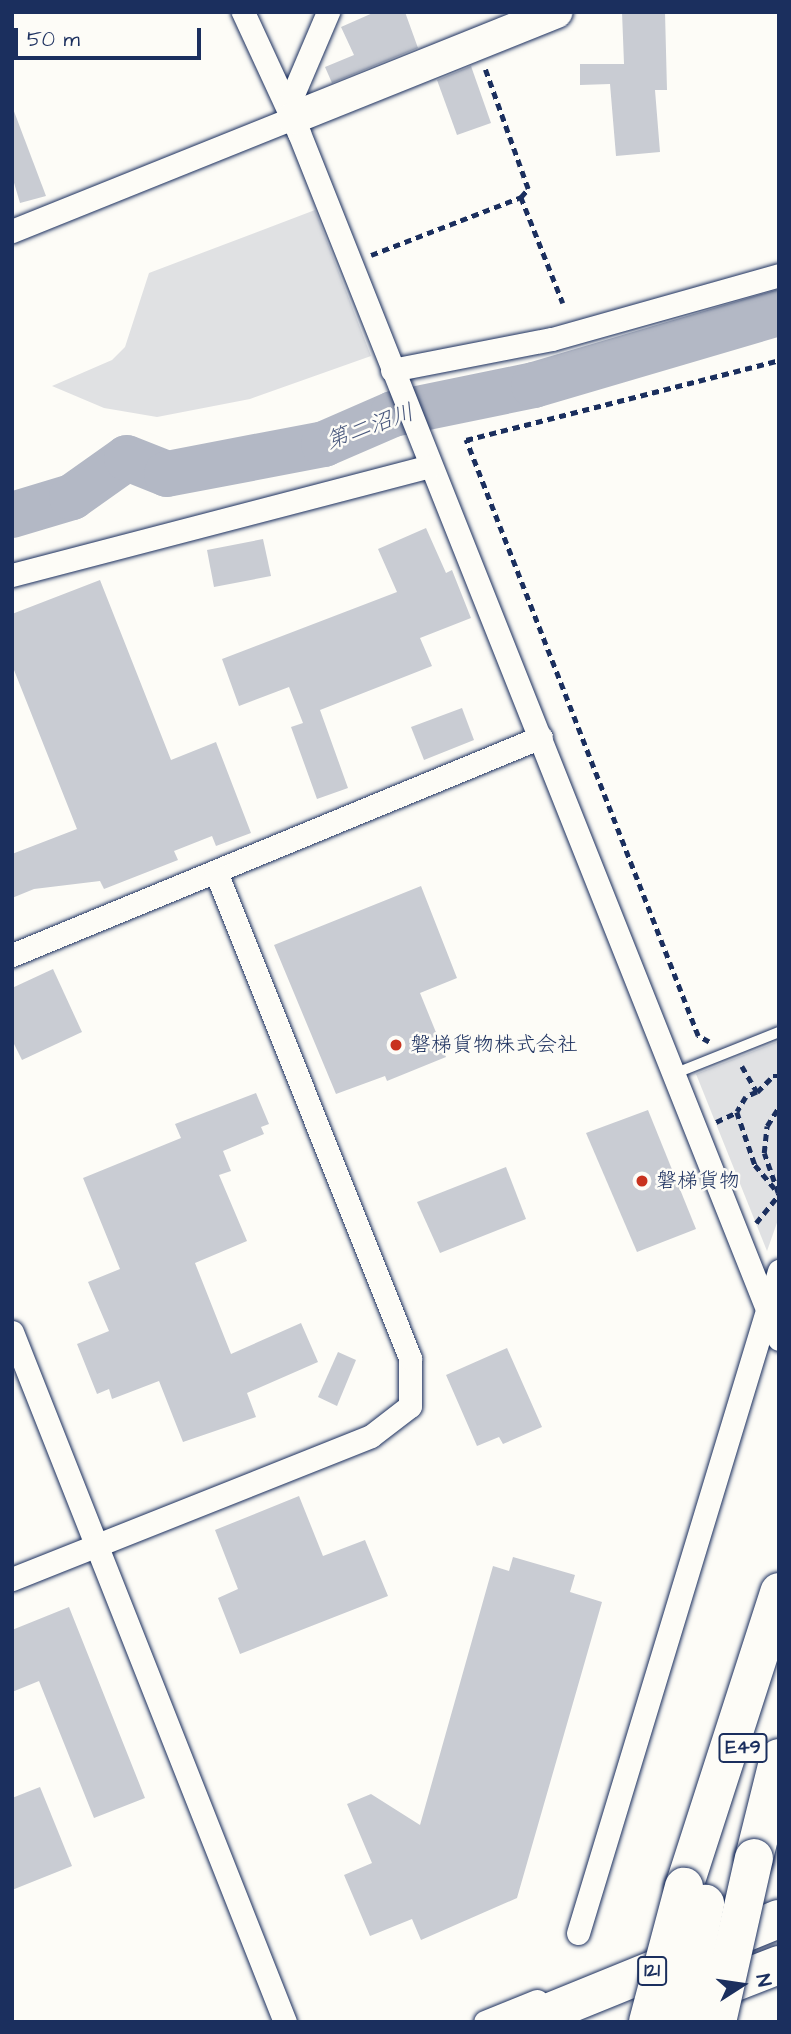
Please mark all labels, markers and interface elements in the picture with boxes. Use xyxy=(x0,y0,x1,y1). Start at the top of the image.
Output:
scale bar xyxy=(18,14,205,58)
text: 50 m xyxy=(27,25,80,54)
water label: 第二沼川 xyxy=(322,398,418,456)
place label: 磐梯貨物株式会社 xyxy=(410,1032,578,1058)
marker: 磐梯貨物株式会社 xyxy=(388,1037,404,1053)
place label: 磐梯貨物 xyxy=(656,1168,740,1194)
marker: 磐梯貨物 xyxy=(634,1173,650,1189)
road number: E49 xyxy=(718,1732,768,1764)
north arrow xyxy=(707,1950,777,2020)
road number: 121 xyxy=(636,1955,668,1986)
text: N xyxy=(749,1972,777,1989)

